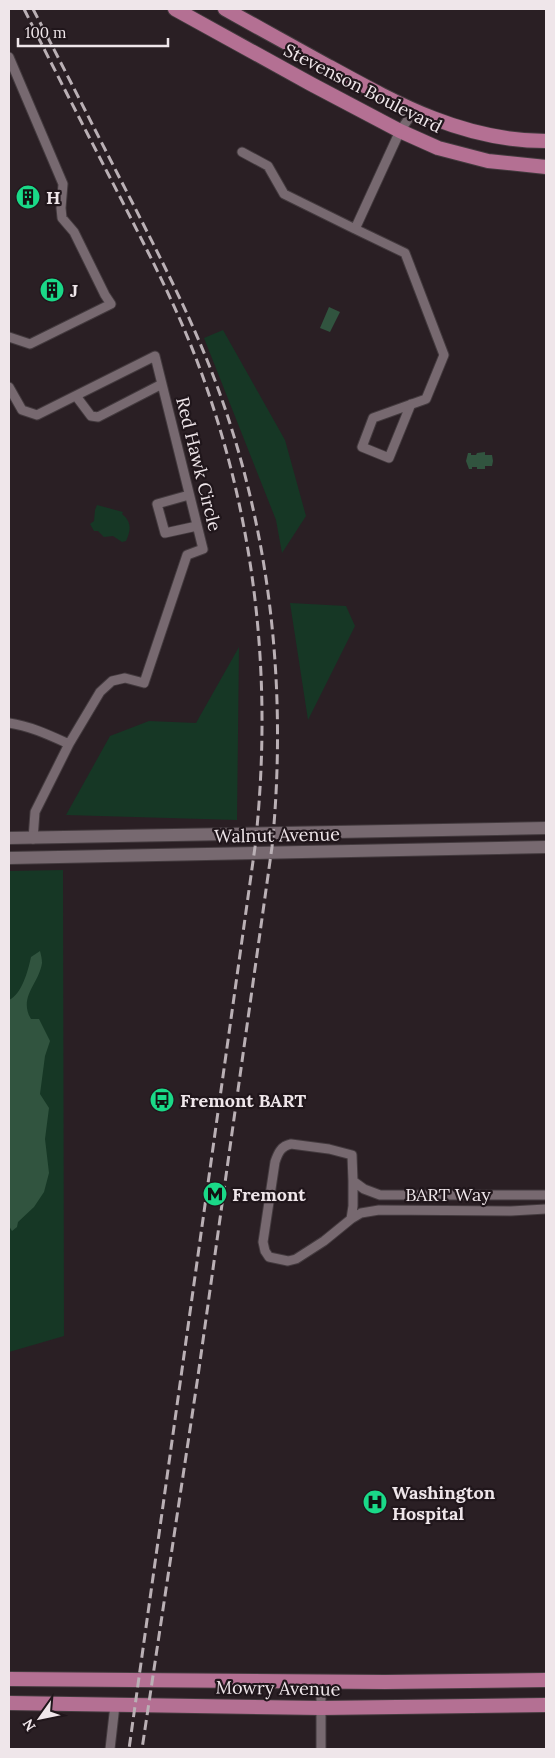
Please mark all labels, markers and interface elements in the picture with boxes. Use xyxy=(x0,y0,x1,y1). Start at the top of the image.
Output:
scale bar xyxy=(18,15,168,47)
text: 100 m xyxy=(25,23,66,42)
street label: Stevenson Boulevard xyxy=(280,38,446,138)
building icon: H xyxy=(15,184,41,210)
place label: H xyxy=(46,186,61,209)
building icon: J xyxy=(39,277,65,303)
place label: J xyxy=(70,279,78,302)
street label: Red Hawk Circle xyxy=(171,394,227,534)
street label: Walnut Avenue xyxy=(214,822,340,848)
bus stop icon: Fremont BART xyxy=(149,1087,175,1113)
place label: Fremont BART xyxy=(180,1089,306,1112)
metro station icon: Fremont xyxy=(202,1181,228,1207)
place label: Fremont xyxy=(232,1183,306,1206)
street label: BART Way xyxy=(405,1183,491,1206)
place label: Washington Hospital xyxy=(392,1481,496,1525)
hospital icon: Washington Hospital xyxy=(362,1489,388,1515)
street label: Mowry Avenue xyxy=(216,1675,341,1701)
north arrow xyxy=(15,1693,65,1743)
text: N xyxy=(19,1715,40,1735)

